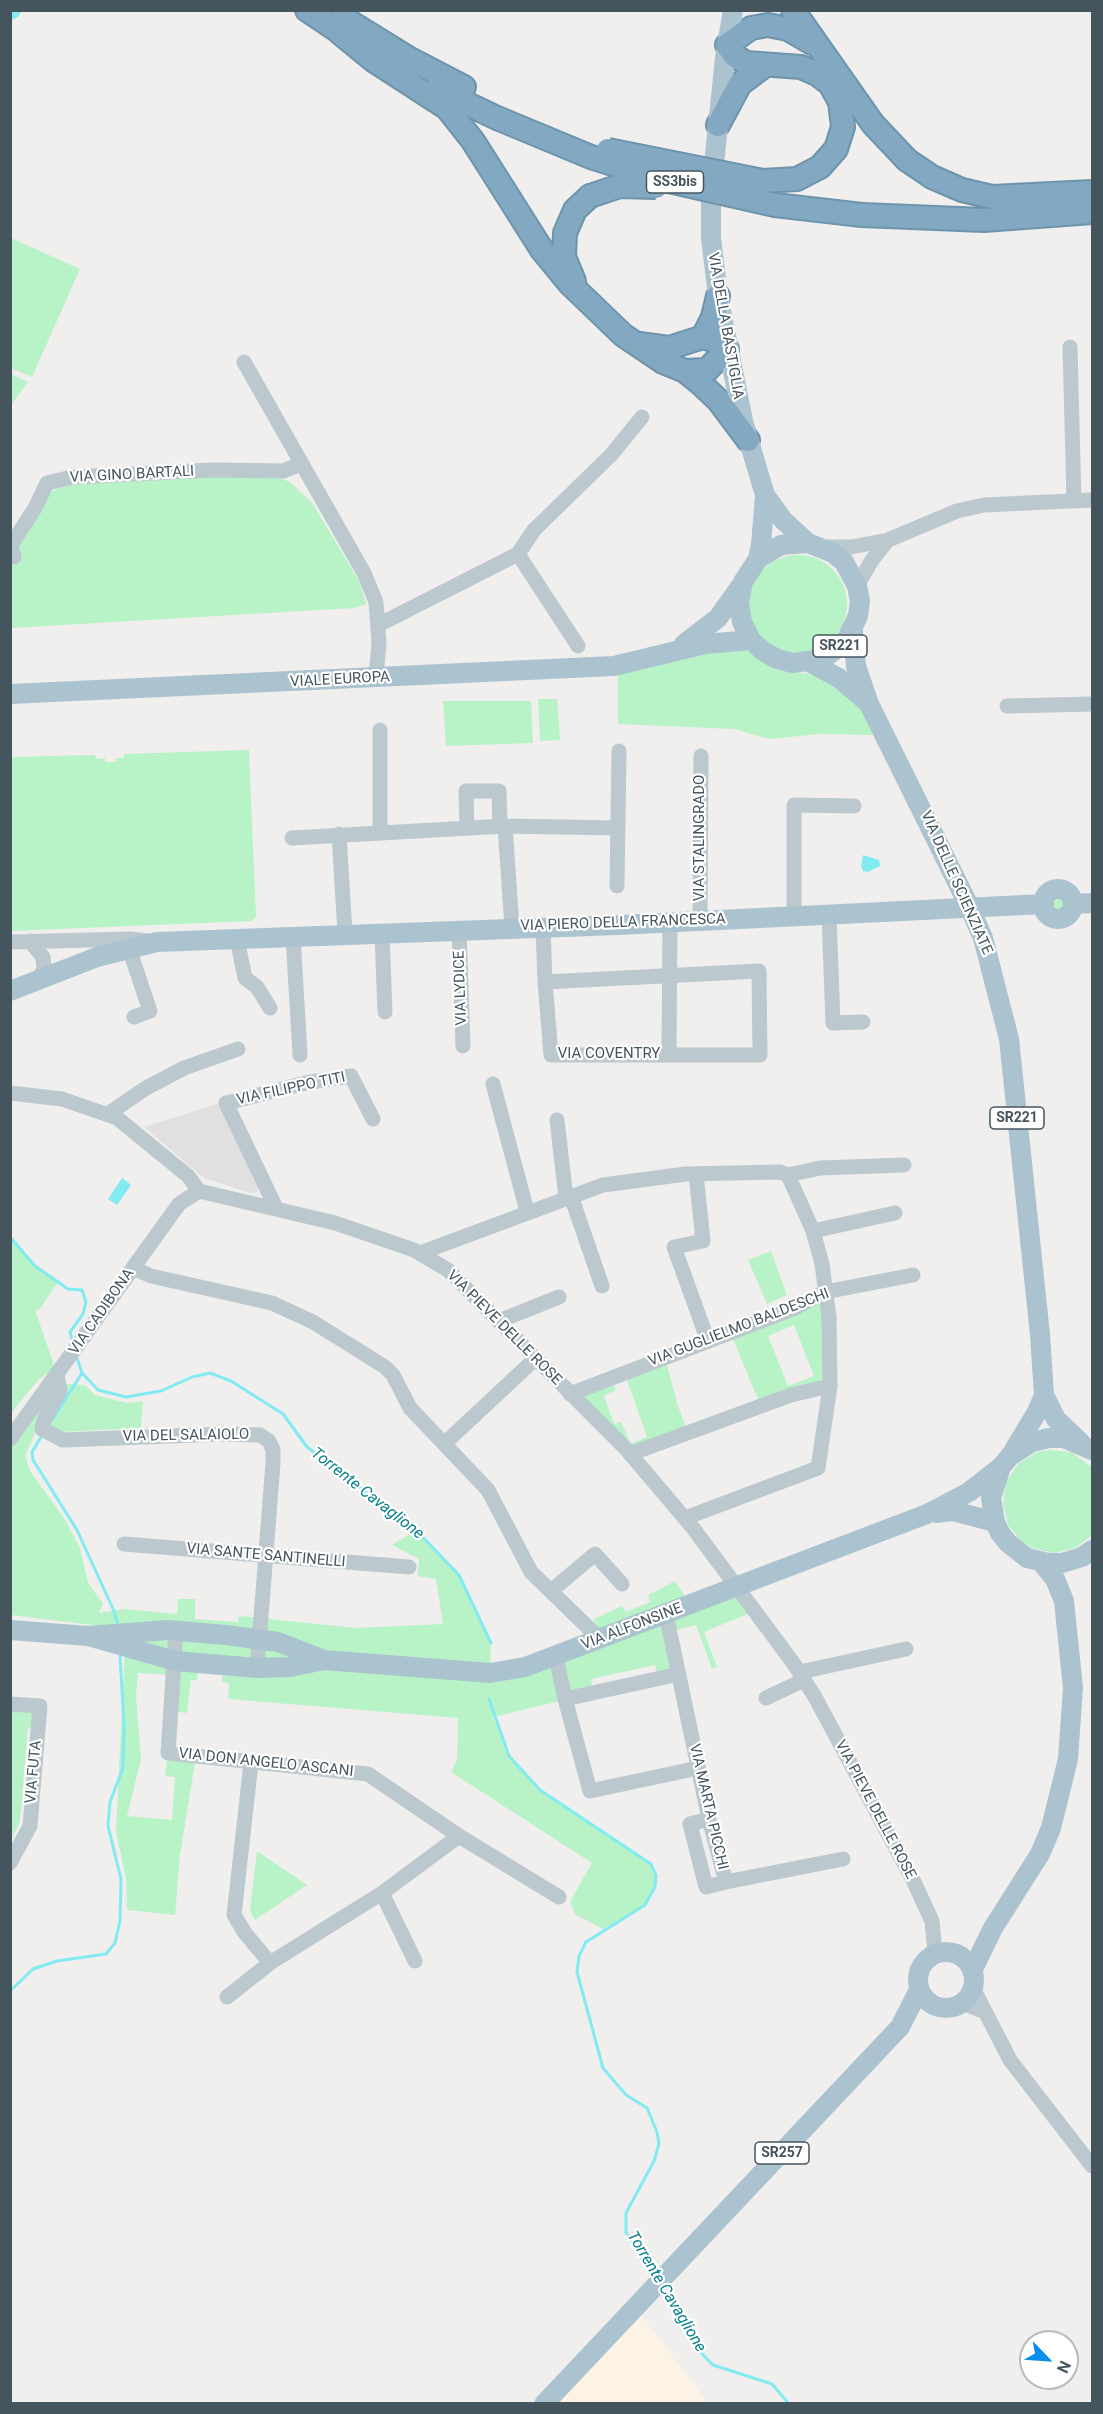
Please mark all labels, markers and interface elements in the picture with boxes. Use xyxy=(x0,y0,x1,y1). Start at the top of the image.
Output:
road number: SS3bis xyxy=(646,171,704,193)
street label: VIA DELLA BASTIGLIA xyxy=(703,251,747,401)
street label: VIA GINO BARTALI xyxy=(69,463,195,487)
road number: SR221 xyxy=(813,635,867,657)
street label: VIALE EUROPA xyxy=(290,668,390,692)
street label: VIA STALINGRADO xyxy=(691,775,709,901)
street label: VIA DELLE SCIENZIATE xyxy=(916,808,996,958)
street label: VIA PIERO DELLA FRANCESCA xyxy=(520,910,726,936)
street label: VIA LYDICE xyxy=(451,950,471,1026)
street label: VIA COVENTRY xyxy=(558,1045,660,1063)
street label: VIA FILIPPO TITI xyxy=(235,1069,347,1109)
road number: SR221 xyxy=(990,1107,1044,1129)
street label: VIA CADIBONA xyxy=(66,1265,138,1359)
street label: VIA PIEVE DELLE ROSE xyxy=(443,1267,565,1389)
street label: VIA GUGLIELMO BALDESCHI xyxy=(646,1285,832,1371)
street label: VIA DEL SALAIOLO xyxy=(123,1426,249,1446)
water label: Torrente Cavaglione xyxy=(307,1444,427,1544)
street label: VIA SANTE SANTINELLI xyxy=(186,1540,346,1572)
street label: VIA ALFONSINE xyxy=(579,1599,685,1655)
street label: VIA PIEVE DELLE ROSE xyxy=(831,1737,919,1883)
street label: VIA FUTA xyxy=(22,1740,46,1804)
street label: VIA MARTA PICCHI xyxy=(685,1742,731,1872)
street label: VIA DON ANGELO ASCANI xyxy=(178,1745,354,1781)
road number: SR257 xyxy=(755,2142,809,2164)
water label: Torrente Cavaglione xyxy=(622,2228,710,2356)
north arrow xyxy=(1019,2330,1079,2390)
text: N xyxy=(1053,2358,1075,2376)

